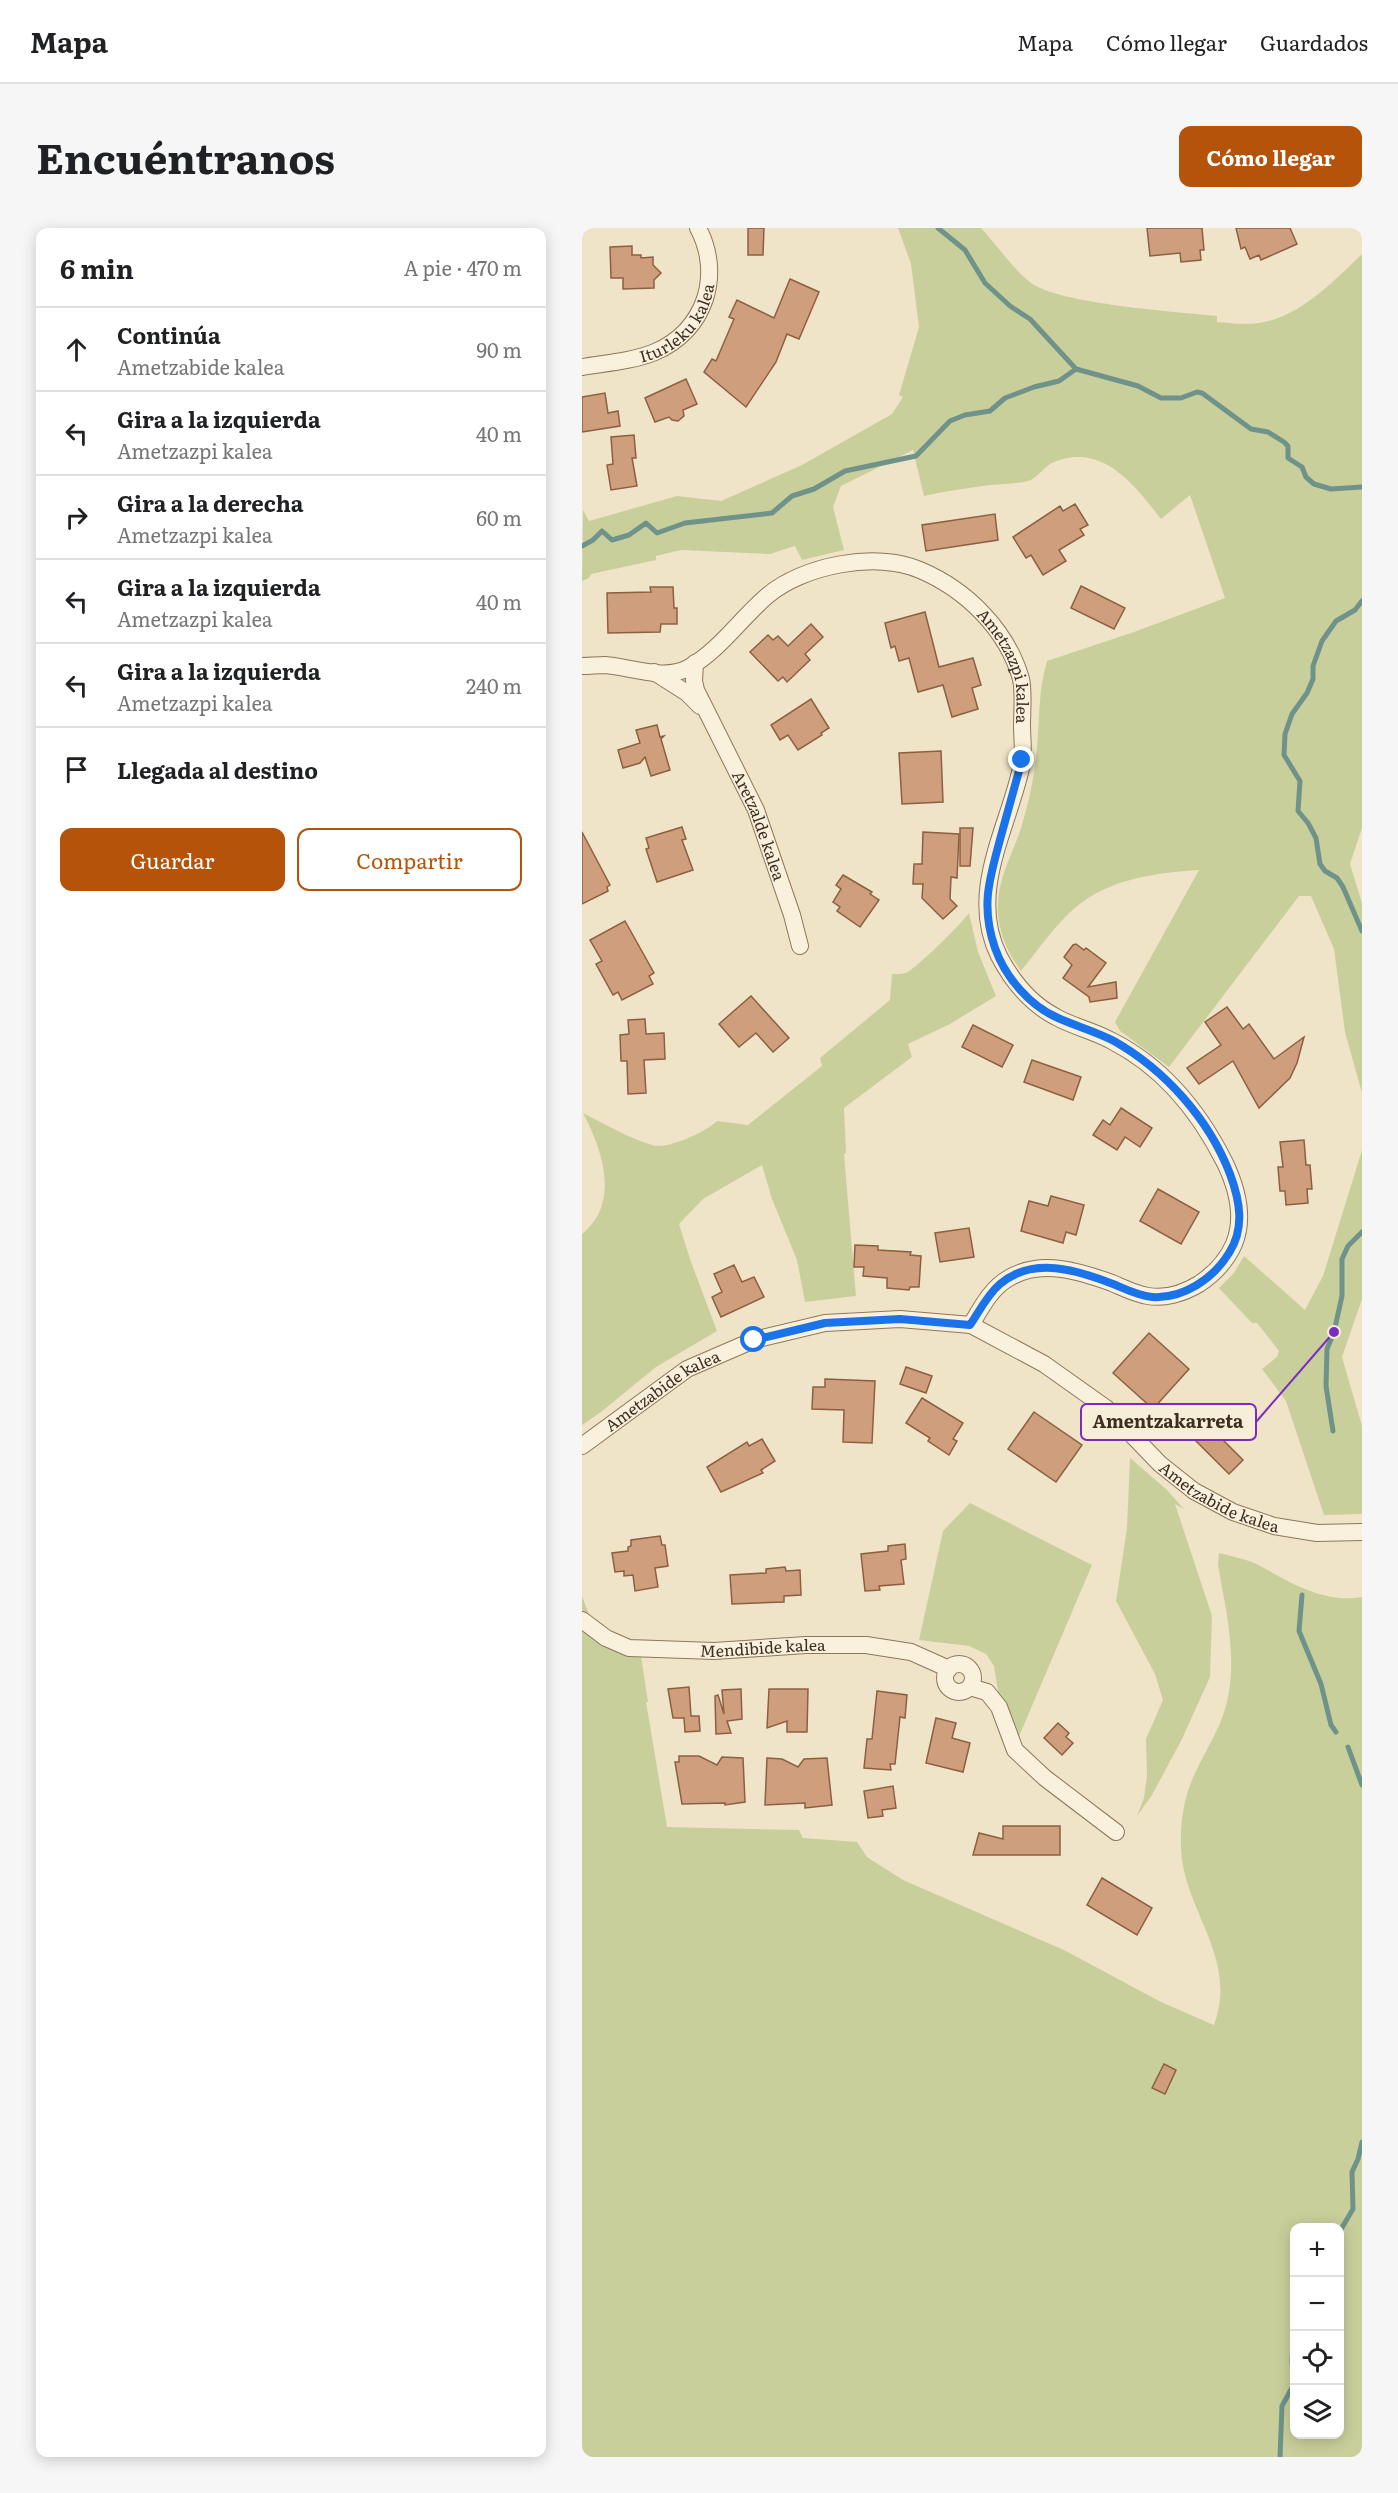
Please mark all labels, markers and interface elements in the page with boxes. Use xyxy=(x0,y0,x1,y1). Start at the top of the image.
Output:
text: Mapa xyxy=(30,20,108,62)
text: Mapa xyxy=(1017,26,1073,57)
text: Cómo llegar xyxy=(1106,26,1227,57)
text: Guardados xyxy=(1260,26,1368,57)
text: Encuéntranos xyxy=(36,125,335,187)
button: Cómo llegar xyxy=(1179,126,1362,187)
text: 6 min xyxy=(60,248,134,287)
text: A pie · 470 m xyxy=(404,252,522,282)
street label: Iturleku kalea xyxy=(636,281,719,368)
text: Continúa xyxy=(117,318,221,351)
icon: ahead xyxy=(60,333,93,366)
text: 90 m xyxy=(477,334,522,364)
text: Ametzabide kalea xyxy=(117,351,284,381)
text: Gira a la izquierda xyxy=(117,402,321,435)
icon: left xyxy=(60,417,93,450)
text: 40 m xyxy=(476,418,522,448)
text: Ametzazpi kalea xyxy=(117,435,273,465)
text: Gira a la derecha xyxy=(117,486,304,519)
icon: right xyxy=(60,501,93,534)
text: 60 m xyxy=(476,502,522,532)
text: Ametzazpi kalea xyxy=(117,519,273,549)
text: Gira a la izquierda xyxy=(117,570,321,603)
icon: left xyxy=(60,585,93,618)
text: 40 m xyxy=(476,586,522,616)
street label: Ametzazpi kalea xyxy=(972,602,1036,724)
text: Ametzazpi kalea xyxy=(117,603,273,633)
text: Gira a la izquierda xyxy=(117,654,321,687)
icon: left xyxy=(60,669,93,702)
text: 240 m xyxy=(466,670,522,700)
text: Ametzazpi kalea xyxy=(117,687,273,717)
route end xyxy=(1008,746,1034,772)
icon: arrive xyxy=(60,753,93,786)
text: Llegada al destino xyxy=(117,753,318,786)
street label: Aretzalde kalea xyxy=(727,766,792,884)
button: Guardar xyxy=(60,828,285,891)
button: Compartir xyxy=(297,828,522,891)
route start xyxy=(740,1326,766,1352)
street label: Ametzabide kalea xyxy=(599,1343,724,1437)
callout: Amentzakarreta xyxy=(1081,1404,1256,1440)
text: Amentzakarreta xyxy=(1093,1407,1244,1434)
street label: Ametzabide kalea xyxy=(1155,1455,1281,1538)
street label: Mendibide kalea xyxy=(700,1632,826,1662)
map controls xyxy=(1290,2223,1344,2439)
button: + xyxy=(1290,2223,1344,2277)
button: − xyxy=(1290,2277,1344,2331)
button: locate xyxy=(1290,2331,1344,2385)
button: layers xyxy=(1290,2385,1344,2439)

